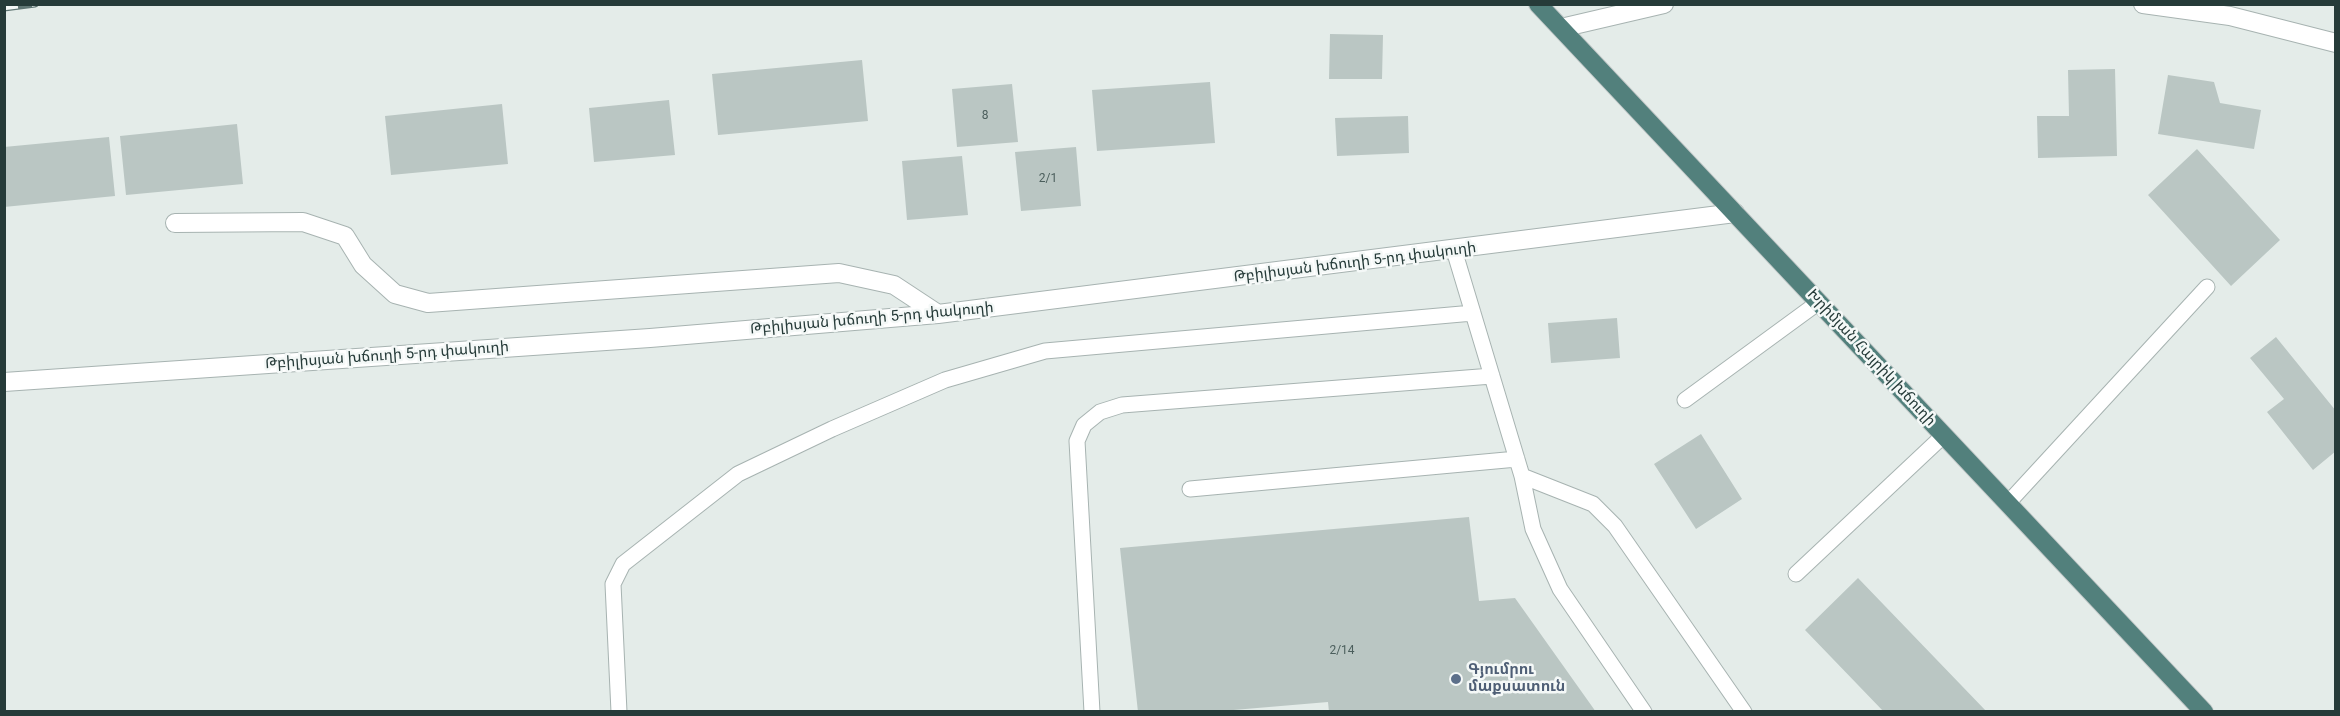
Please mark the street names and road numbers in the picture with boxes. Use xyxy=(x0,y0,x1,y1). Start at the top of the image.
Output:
street label: Թբիլիսյան խճուղի 5-րդ փակուղի xyxy=(1233,239,1477,287)
street label: Խրիմյան Հայրիկ խճուղի xyxy=(1803,286,1939,430)
street label: Թբիլիսյան խճուղի 5-րդ փակուղի xyxy=(750,299,994,339)
street label: Թբիլիսյան խճուղի 5-րդ փակուղի xyxy=(264,338,510,374)

